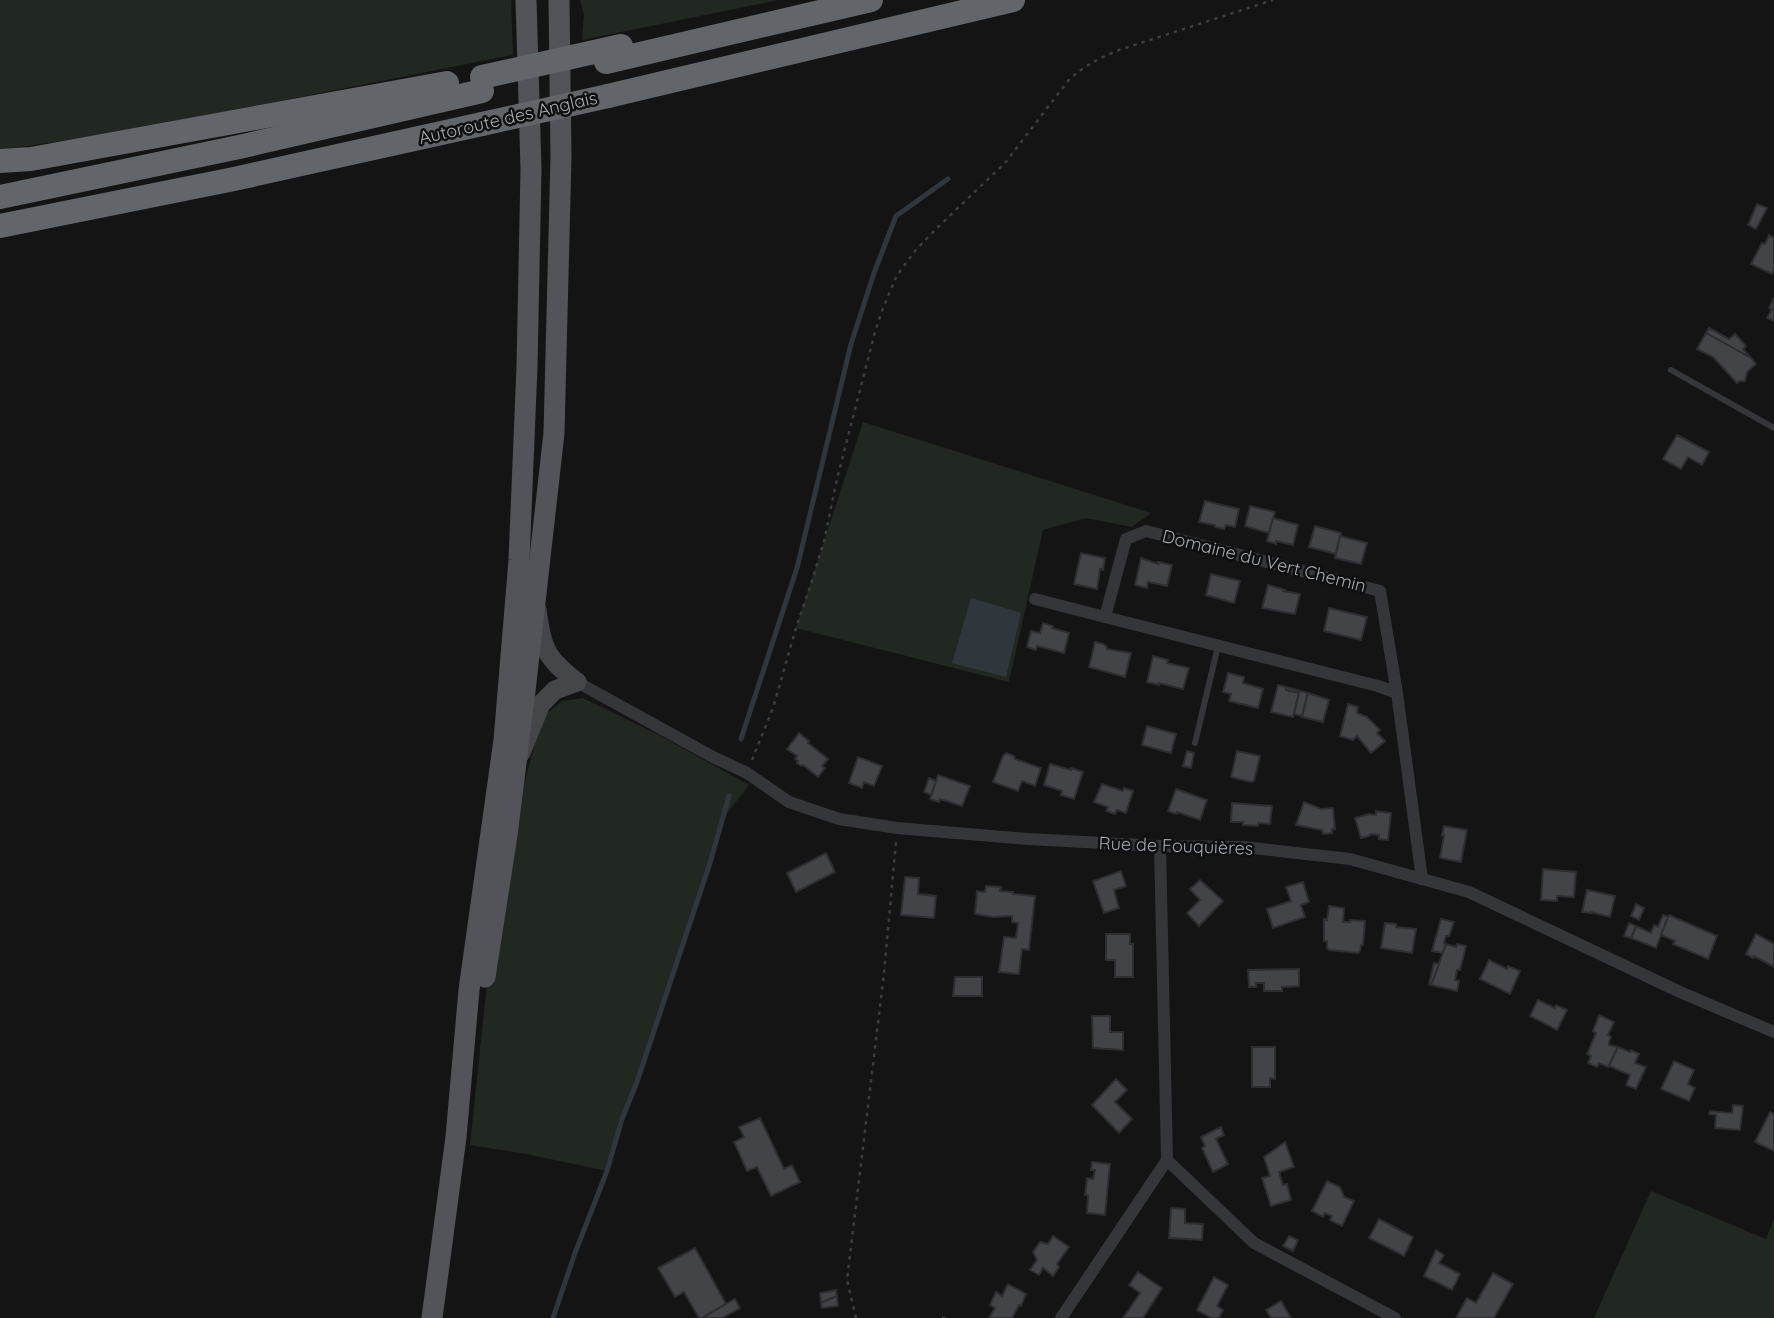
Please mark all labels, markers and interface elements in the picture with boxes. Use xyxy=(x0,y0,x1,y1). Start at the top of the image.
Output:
street label: Autoroute des Anglais xyxy=(416,86,599,149)
street label: Domaine du Vert Chemin xyxy=(1160,524,1369,597)
street label: Rue de Fouquières xyxy=(1098,831,1254,860)

